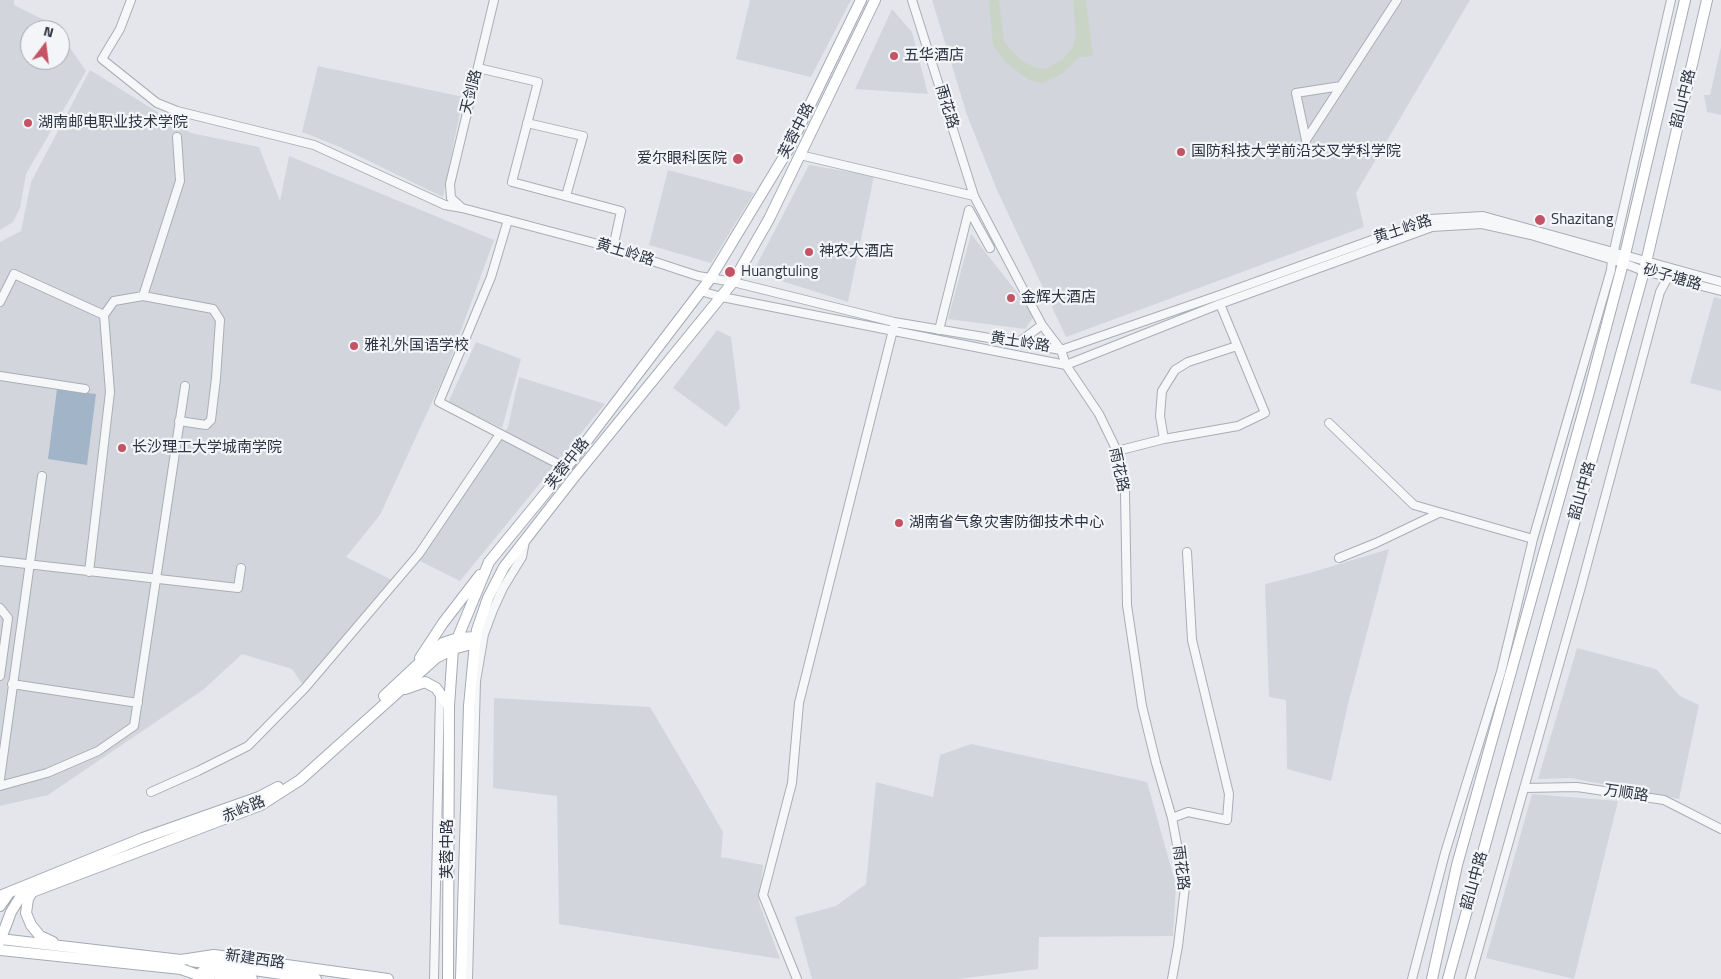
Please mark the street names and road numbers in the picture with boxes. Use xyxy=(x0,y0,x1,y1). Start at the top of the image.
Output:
street label: 天剑路 xyxy=(458,68,486,116)
street label: 韶山中路 xyxy=(1668,68,1700,130)
street label: 雨花路 xyxy=(931,83,961,131)
street label: 芙蓉中路 xyxy=(775,100,819,162)
street label: 黄土岭路 xyxy=(1372,212,1434,248)
street label: 黄土岭路 xyxy=(594,236,656,270)
street label: 砂子塘路 xyxy=(1641,261,1703,295)
street label: 黄土岭路 xyxy=(989,329,1051,357)
street label: 芙蓉中路 xyxy=(542,435,594,493)
street label: 雨花路 xyxy=(1105,446,1131,494)
street label: 韶山中路 xyxy=(1566,460,1600,522)
street label: 万顺路 xyxy=(1602,782,1650,806)
street label: 赤岭路 xyxy=(220,793,268,827)
street label: 芙蓉中路 xyxy=(439,819,457,879)
street label: 雨花路 xyxy=(1168,845,1192,891)
street label: 韶山中路 xyxy=(1458,850,1492,912)
street label: 新建西路 xyxy=(224,947,286,973)

